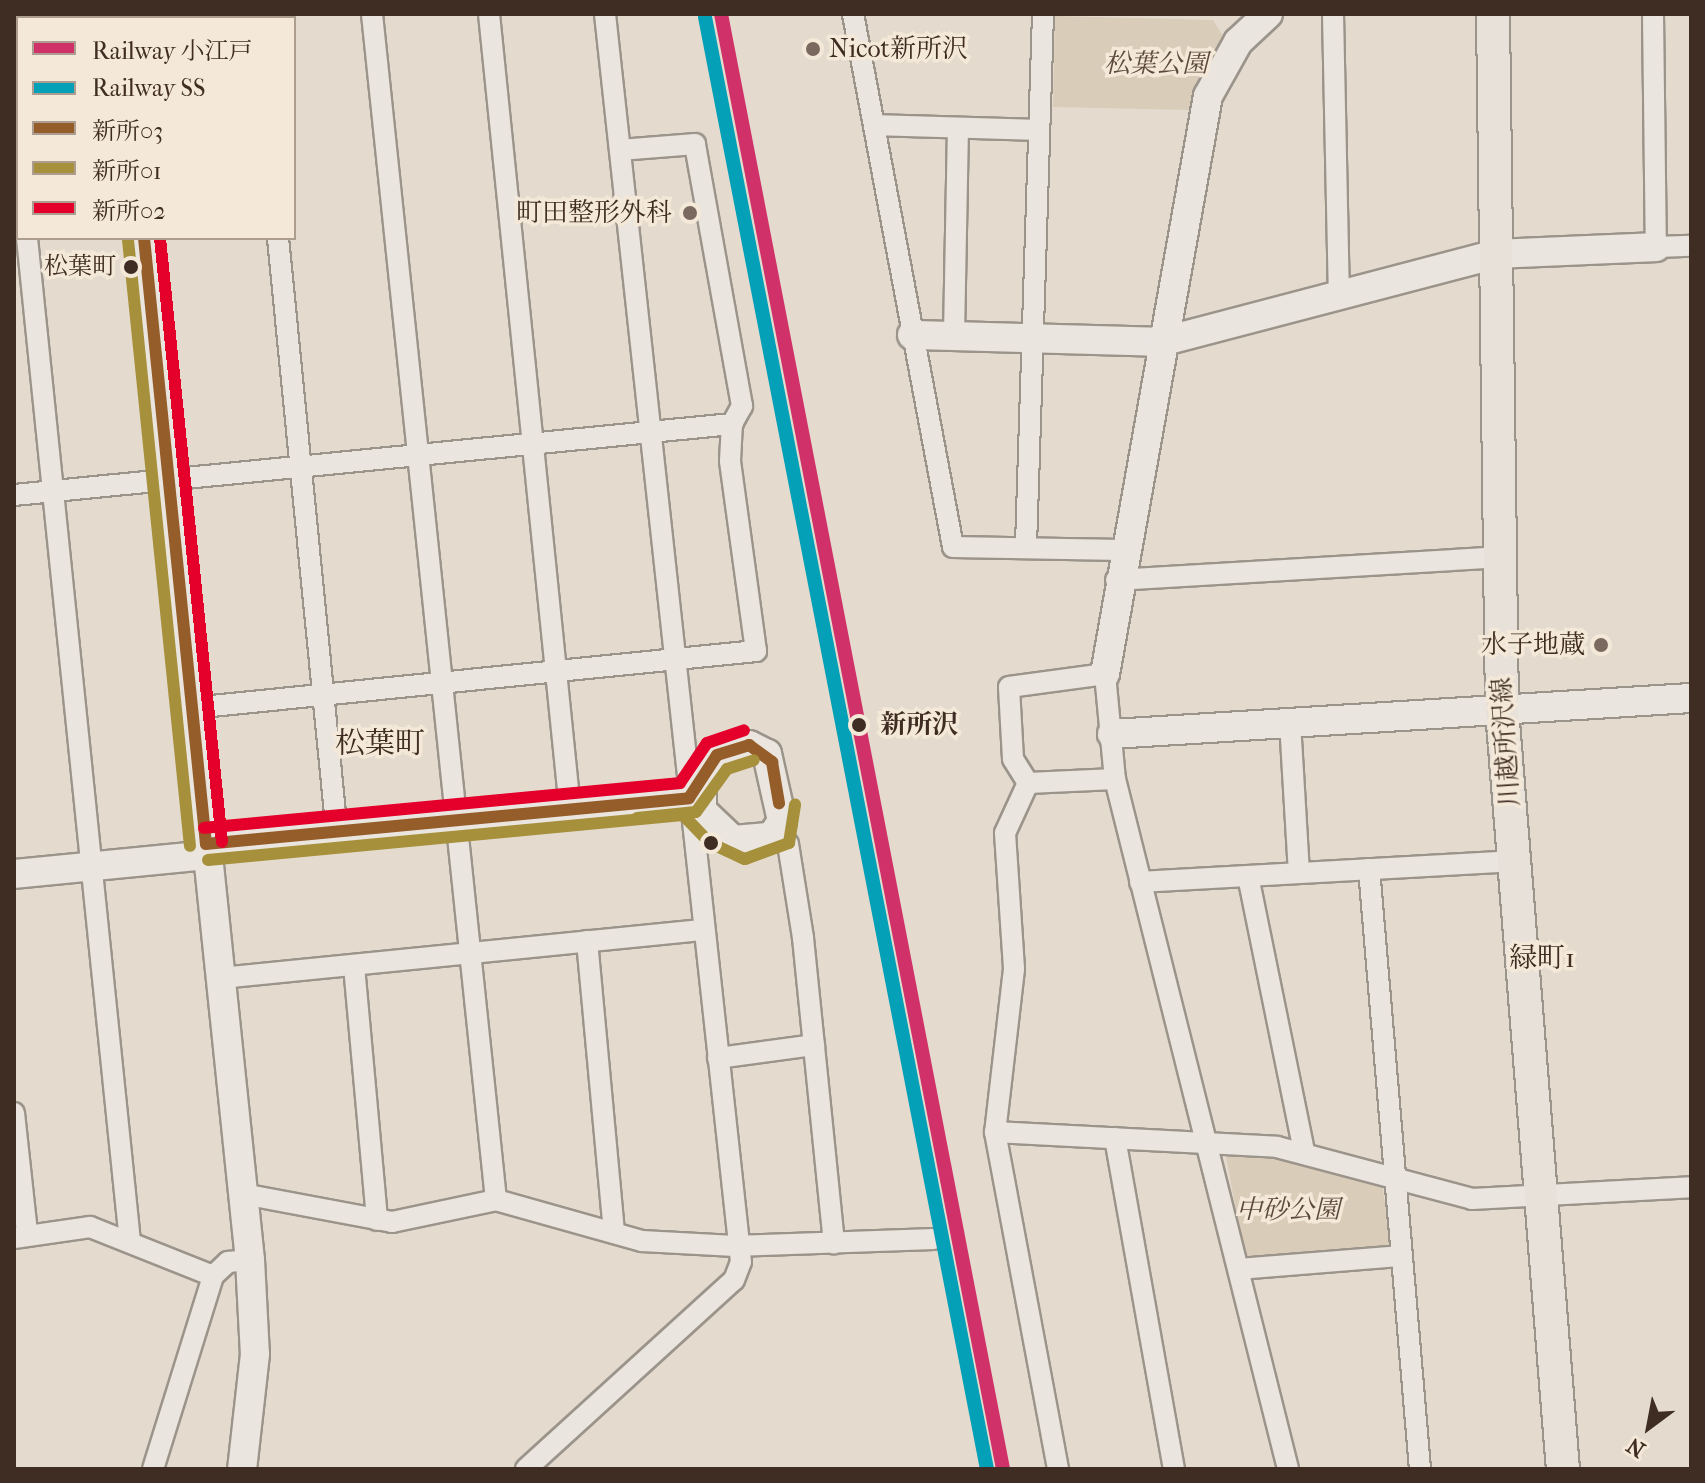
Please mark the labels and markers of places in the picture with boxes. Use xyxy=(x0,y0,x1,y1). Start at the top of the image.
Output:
place label: Nicot新所沢 xyxy=(829,33,968,65)
marker: Nicot新所沢 xyxy=(804,40,822,58)
place label: 町田整形外科 xyxy=(516,197,672,229)
marker: 町田整形外科 xyxy=(679,202,701,224)
place label: 松葉町 xyxy=(44,253,116,281)
marker: 松葉町 xyxy=(123,259,139,275)
place label: 水子地蔵 xyxy=(1481,629,1585,661)
marker: 水子地蔵 xyxy=(1592,636,1610,654)
place label: 新所沢 xyxy=(880,709,958,741)
marker: 新所沢 xyxy=(845,711,873,739)
unlabelled marker xyxy=(703,835,719,851)

